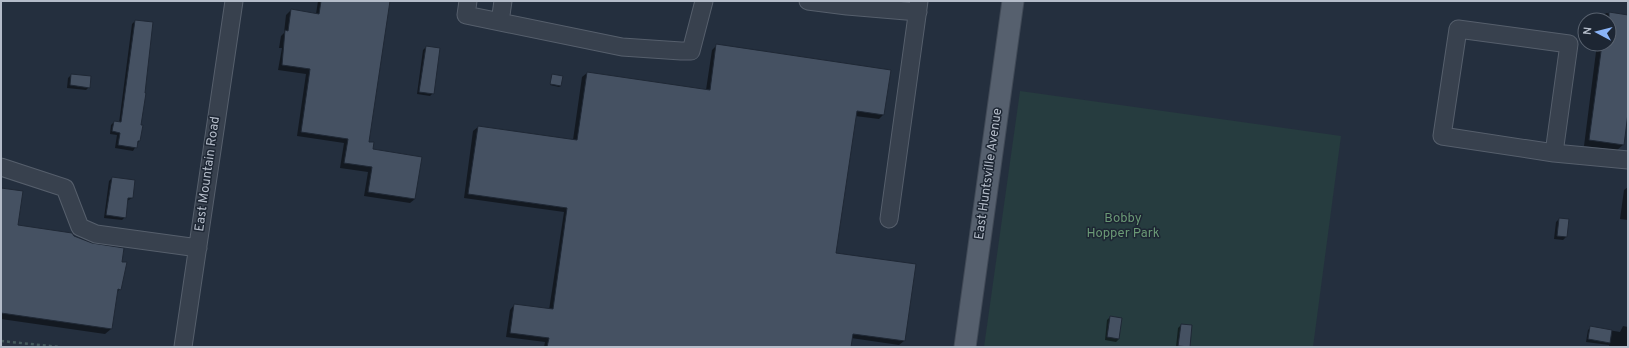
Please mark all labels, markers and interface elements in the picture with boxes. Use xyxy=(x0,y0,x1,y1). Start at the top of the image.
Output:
north arrow xyxy=(1577,12,1617,52)
text: N xyxy=(1581,26,1595,36)
street label: East Huntsville Avenue xyxy=(972,107,1006,241)
street label: East Mountain Road xyxy=(192,115,224,233)
park label: Bobby Hopper Park xyxy=(1086,211,1160,242)

